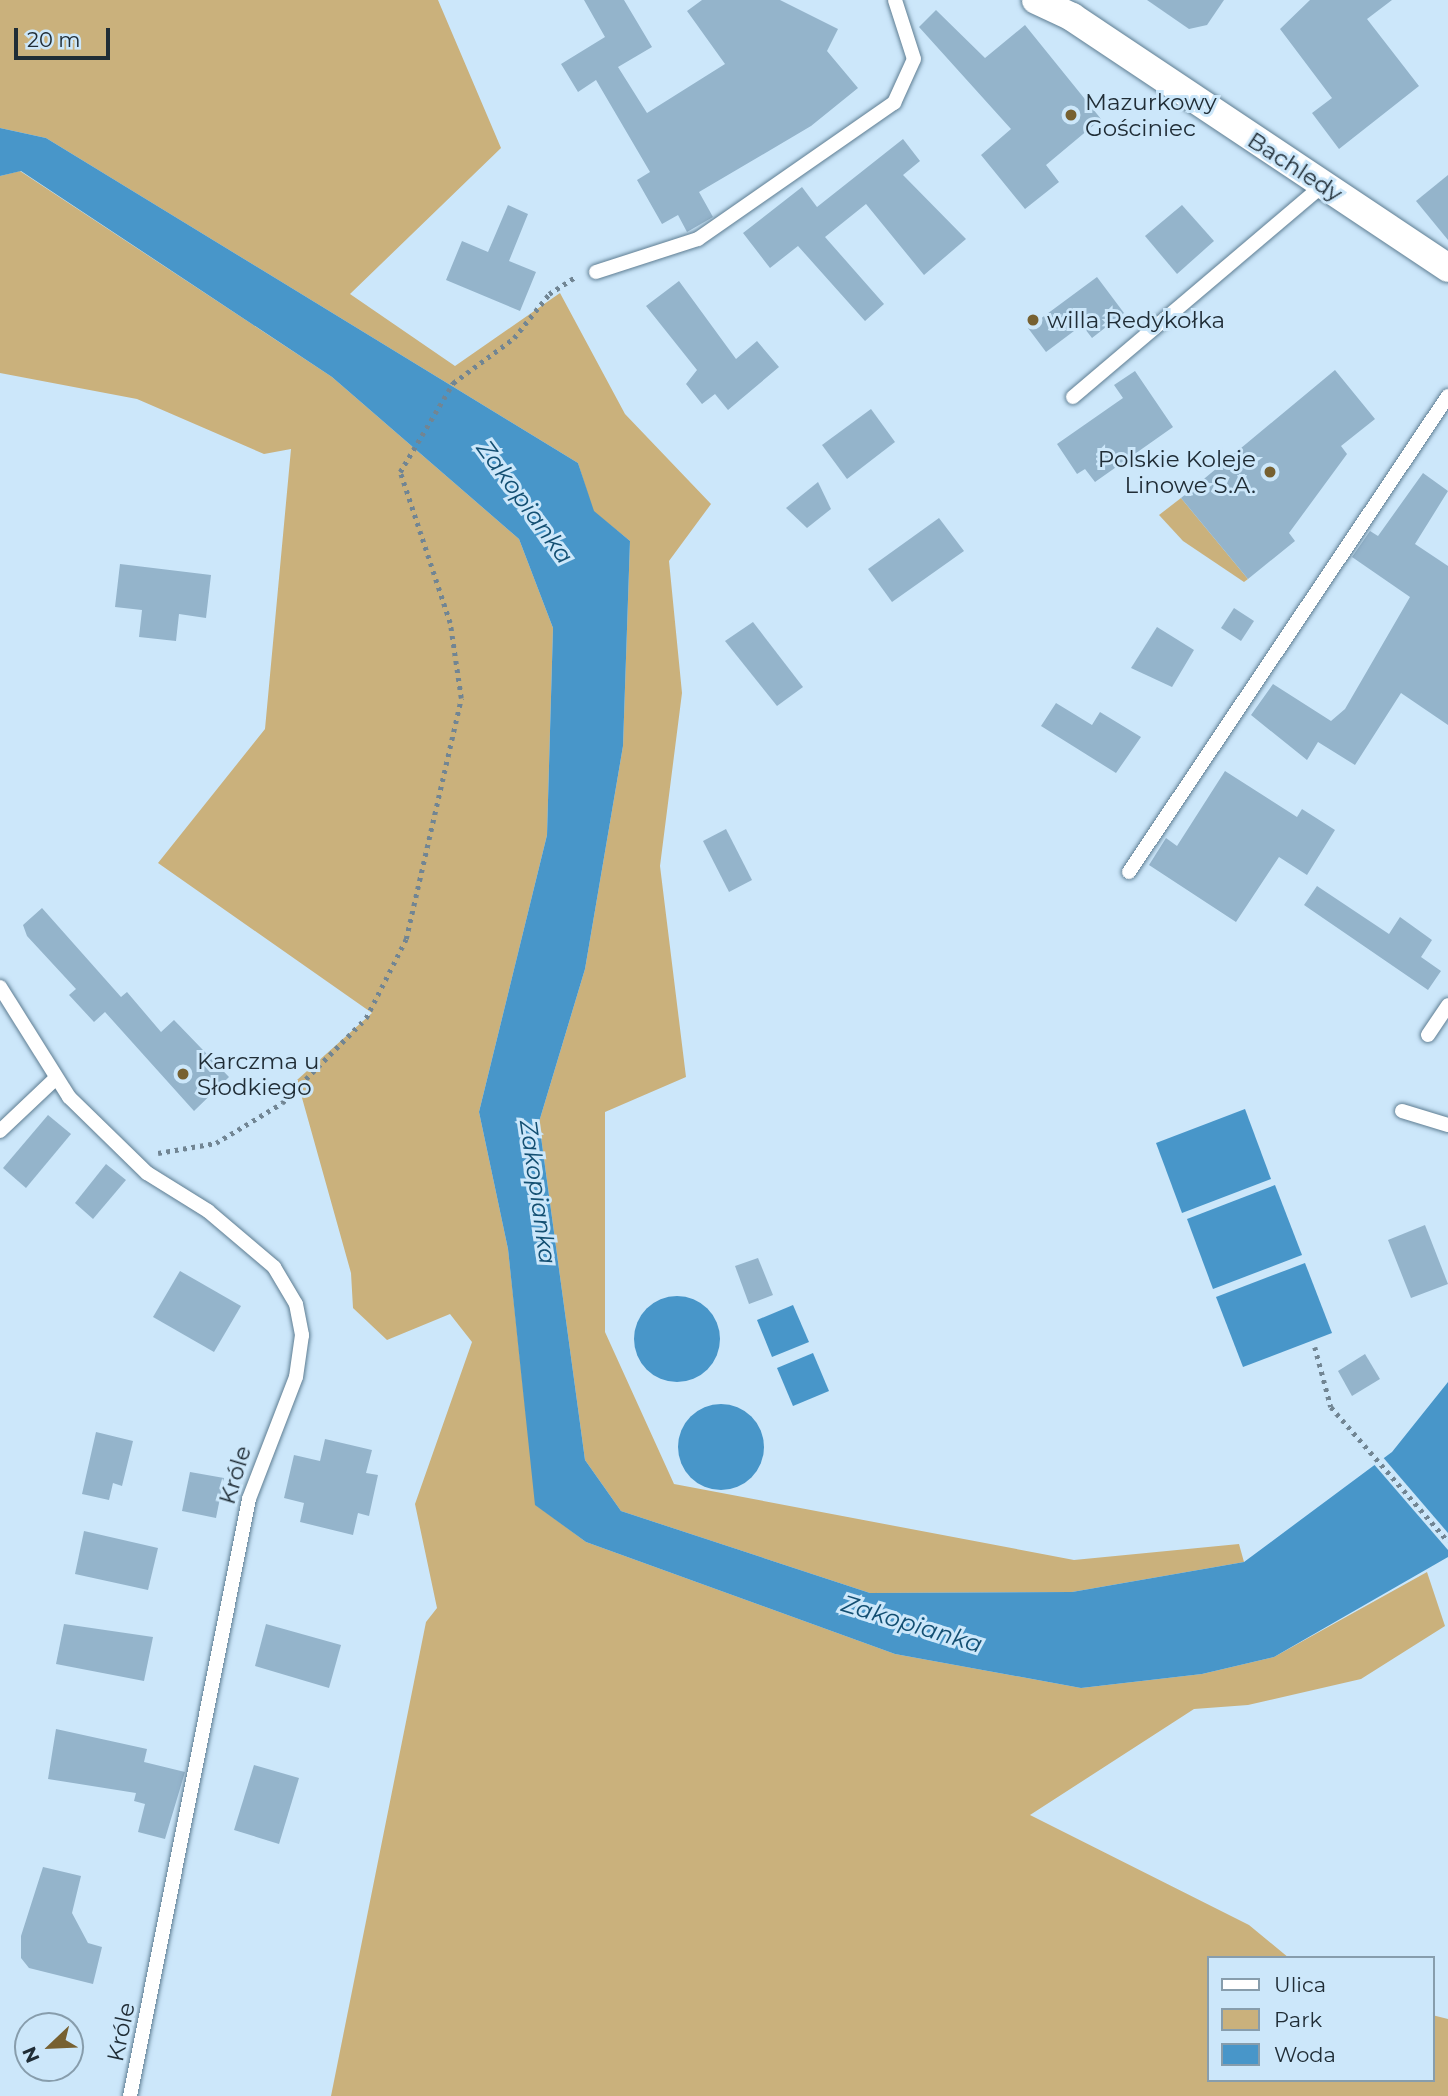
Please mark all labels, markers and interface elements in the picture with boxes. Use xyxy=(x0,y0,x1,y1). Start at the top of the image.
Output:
scale bar xyxy=(18,14,114,58)
text: 20 m xyxy=(27,27,81,52)
place label: Mazurkowy Gościniec xyxy=(1085,88,1217,142)
marker: Mazurkowy Gościniec xyxy=(1063,107,1079,123)
street label: Bachledy xyxy=(1243,126,1347,208)
place label: willa Redykołka xyxy=(1047,306,1225,334)
marker: willa Redykołka xyxy=(1025,312,1041,328)
water label: Zakopianka xyxy=(471,435,579,569)
place label: Polskie Koleje Linowe S.A. xyxy=(1098,445,1256,499)
marker: Polskie Koleje Linowe S.A. xyxy=(1262,464,1278,480)
place label: Karczma u Słodkiego xyxy=(197,1047,320,1101)
marker: Karczma u Słodkiego xyxy=(175,1066,191,1082)
water label: Zakopianka xyxy=(514,1118,562,1266)
street label: Króle xyxy=(213,1442,257,1508)
water label: Zakopianka xyxy=(838,1589,986,1659)
legend xyxy=(1206,1956,1434,2082)
text: Ulica xyxy=(1274,1972,1326,1997)
street label: Króle xyxy=(101,2000,141,2064)
text: Park xyxy=(1274,2007,1322,2032)
north arrow xyxy=(14,2012,84,2082)
text: Woda xyxy=(1274,2042,1336,2067)
text: N xyxy=(17,2043,45,2066)

